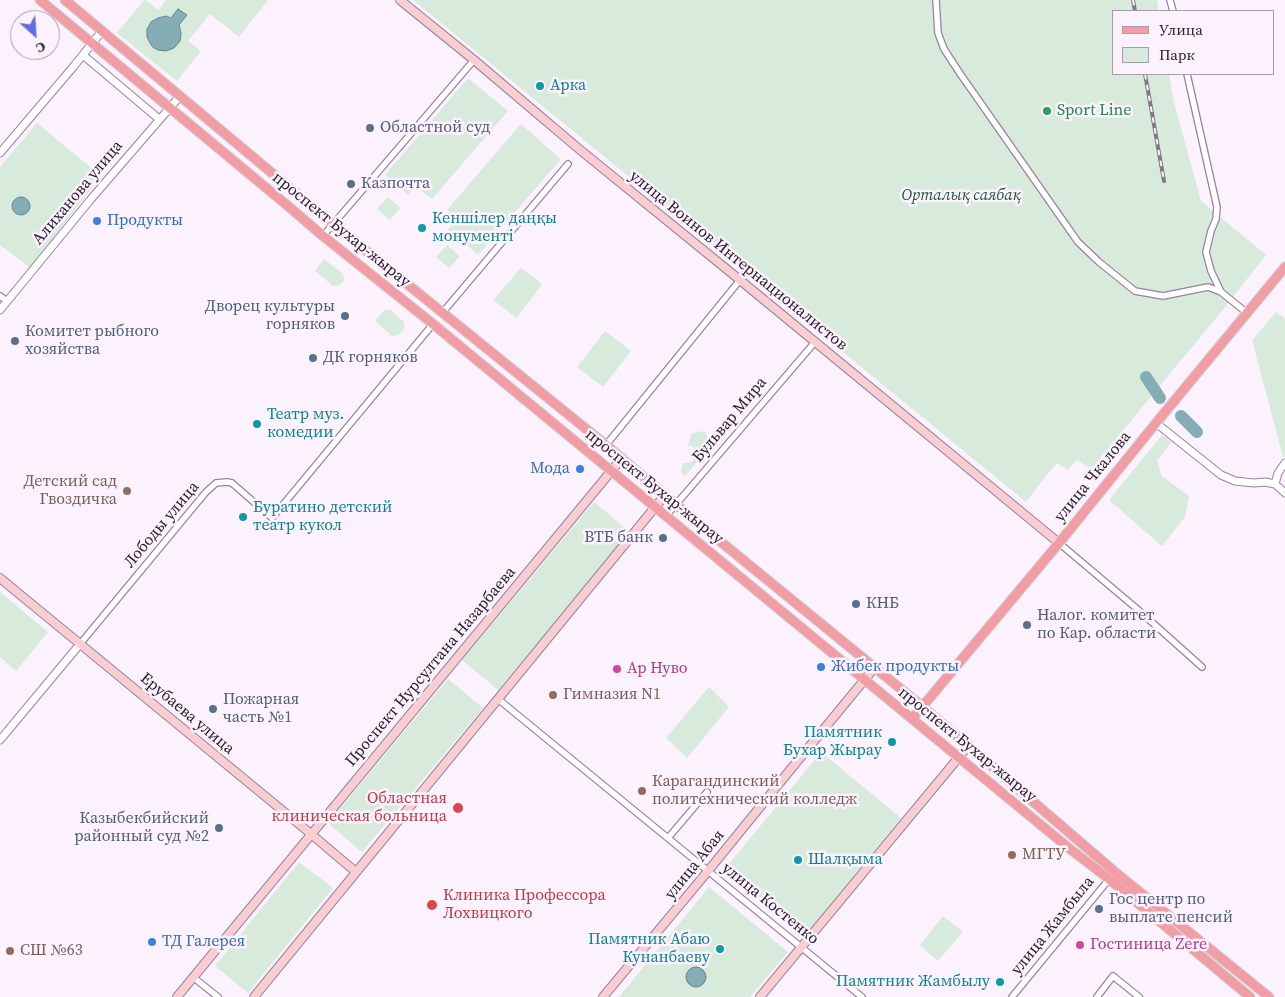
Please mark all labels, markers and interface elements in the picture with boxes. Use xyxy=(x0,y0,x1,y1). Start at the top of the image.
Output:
north arrow xyxy=(10,10,60,60)
legend xyxy=(1112,10,1275,75)
text: Улица xyxy=(1159,19,1203,40)
text: С xyxy=(33,37,49,58)
text: Парк xyxy=(1159,44,1195,65)
place label: Арка xyxy=(550,76,586,96)
marker: Арка xyxy=(534,80,546,92)
place label: Sport Line xyxy=(1057,101,1131,121)
marker: Sport Line xyxy=(1041,105,1053,117)
place label: Областной суд xyxy=(380,118,490,138)
marker: Областной суд xyxy=(364,122,376,134)
street label: Алиханова улица xyxy=(29,137,127,249)
street label: улица Воинов Интернационалистов xyxy=(625,167,851,355)
street label: проспект Бухар-жырау xyxy=(268,168,414,292)
place label: Казпочта xyxy=(361,174,430,194)
marker: Казпочта xyxy=(345,178,357,190)
park label: Орталық саябақ xyxy=(901,186,1021,206)
place label: Кеншілер даңқы монументі xyxy=(432,209,557,247)
place label: Продукты xyxy=(107,211,183,231)
marker: Продукты xyxy=(91,215,103,227)
marker: Кеншілер даңқы монументі xyxy=(416,222,428,234)
place label: Дворец культуры горняков xyxy=(205,297,335,335)
marker: Дворец культуры горняков xyxy=(339,310,351,322)
place label: Комитет рыбного хозяйства xyxy=(25,322,159,360)
marker: Комитет рыбного хозяйства xyxy=(9,335,21,347)
place label: ДК горняков xyxy=(323,348,418,368)
marker: ДК горняков xyxy=(307,352,319,364)
street label: Бульвар Мира xyxy=(689,373,771,467)
place label: Театр муз. комедии xyxy=(267,405,344,443)
marker: Театр муз. комедии xyxy=(251,418,263,430)
street label: проспект Бухар-жырау xyxy=(581,425,727,549)
street label: улица Чкалова xyxy=(1051,428,1135,526)
place label: Мода xyxy=(530,459,570,479)
marker: Мода xyxy=(574,463,586,475)
place label: Детский сад Гвоздичка xyxy=(23,472,117,510)
street label: Лободы улица xyxy=(120,478,204,572)
marker: Детский сад Гвоздичка xyxy=(121,485,133,497)
place label: Буратино детский театр кукол xyxy=(253,498,392,536)
marker: Буратино детский театр кукол xyxy=(237,511,249,523)
place label: ВТБ банк xyxy=(584,528,653,548)
marker: ВТБ банк xyxy=(657,532,669,544)
street label: Проспект Нурсултана Назарбаева xyxy=(342,563,520,771)
place label: КНБ xyxy=(866,594,899,614)
marker: КНБ xyxy=(850,598,862,610)
place label: Налог. комитет по Кар. области xyxy=(1037,606,1156,644)
marker: Налог. комитет по Кар. области xyxy=(1021,619,1033,631)
place label: Жибек продукты xyxy=(831,657,959,677)
place label: Ар Нуво xyxy=(627,659,688,679)
marker: Жибек продукты xyxy=(815,661,827,673)
marker: Ар Нуво xyxy=(611,663,623,675)
street label: Ерубаева улица xyxy=(136,669,238,759)
street label: проспект Бухар-жырау xyxy=(894,683,1040,807)
place label: Гимназия N1 xyxy=(563,685,661,705)
marker: Гимназия N1 xyxy=(547,689,559,701)
place label: Пожарная часть №1 xyxy=(223,690,299,728)
marker: Пожарная часть №1 xyxy=(207,703,219,715)
place label: Памятник Бухар Жырау xyxy=(783,723,882,761)
marker: Памятник Бухар Жырау xyxy=(886,736,898,748)
place label: Карагандинский политехнический колледж xyxy=(652,772,857,810)
marker: Карагандинский политехнический колледж xyxy=(636,785,648,797)
place label: Областная клиническая больница xyxy=(271,789,447,827)
marker: Областная клиническая больница xyxy=(451,801,465,815)
place label: Казыбекбийский районный суд №2 xyxy=(74,809,209,847)
marker: Казыбекбийский районный суд №2 xyxy=(213,822,225,834)
street label: улица Абая xyxy=(661,826,729,904)
place label: МГТУ xyxy=(1022,845,1066,865)
marker: МГТУ xyxy=(1006,849,1018,861)
place label: Шалқыма xyxy=(808,850,883,870)
marker: Шалқыма xyxy=(792,854,804,866)
street label: улица Костенко xyxy=(718,859,822,949)
street label: улица Жамбыла xyxy=(1007,873,1099,979)
place label: Клиника Профессора Лохвицкого xyxy=(443,886,606,924)
place label: Гос центр по выплате пенсий xyxy=(1109,890,1233,928)
marker: Клиника Профессора Лохвицкого xyxy=(425,898,439,912)
marker: Гос центр по выплате пенсий xyxy=(1093,903,1105,915)
place label: Памятник Абаю Кунанбаеву xyxy=(588,930,710,968)
place label: ТД Галерея xyxy=(162,932,245,952)
place label: Гостиница Zere xyxy=(1090,935,1207,955)
marker: ТД Галерея xyxy=(146,936,158,948)
marker: Гостиница Zere xyxy=(1074,939,1086,951)
place label: СШ №63 xyxy=(20,941,83,961)
marker: Памятник Абаю Кунанбаеву xyxy=(714,943,726,955)
marker: СШ №63 xyxy=(4,945,16,957)
place label: Памятник Жамбылу xyxy=(836,972,990,992)
marker: Памятник Жамбылу xyxy=(994,976,1006,988)

